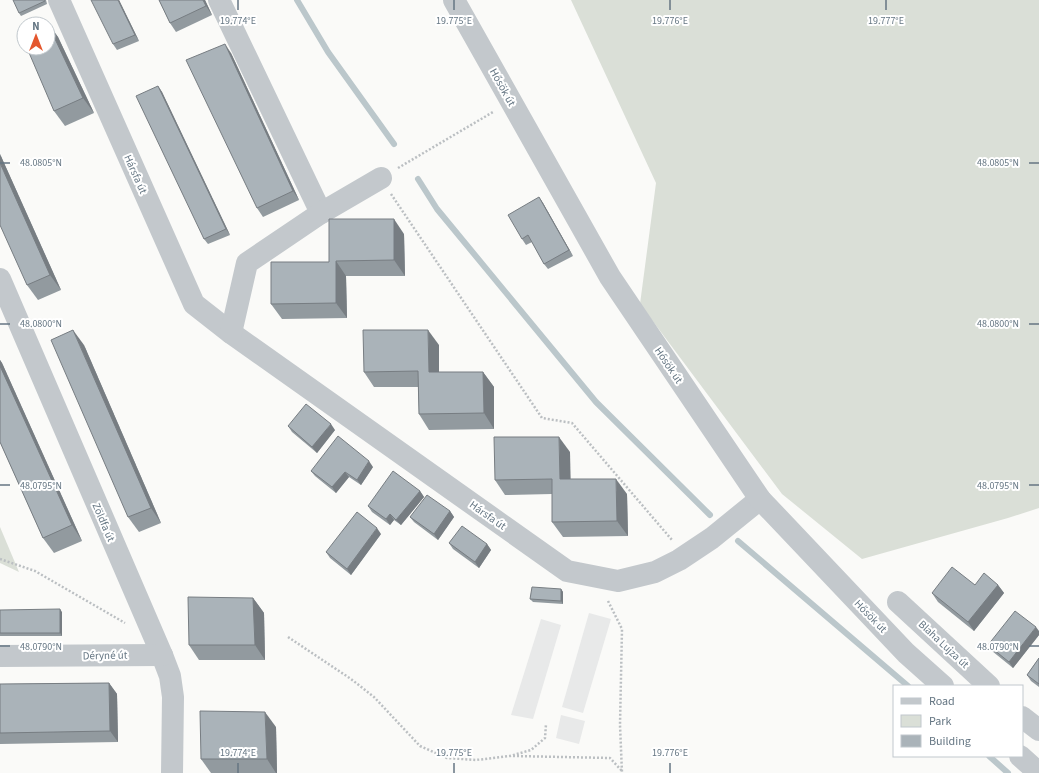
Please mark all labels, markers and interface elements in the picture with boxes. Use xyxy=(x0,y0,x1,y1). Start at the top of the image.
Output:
text: 19.774°E xyxy=(220,14,256,28)
text: 19.775°E xyxy=(436,14,472,28)
text: 19.776°E xyxy=(652,14,688,28)
text: 19.777°E xyxy=(868,14,904,28)
north arrow xyxy=(16,16,56,56)
text: N xyxy=(32,19,40,34)
street label: Hősök út xyxy=(486,66,519,109)
street label: Hársfa út xyxy=(120,152,151,196)
text: 48.0805°N xyxy=(20,156,62,170)
text: 48.0805°N xyxy=(977,156,1019,170)
text: 48.0800°N xyxy=(20,317,62,331)
text: 48.0800°N xyxy=(977,317,1019,331)
street label: Hősök út xyxy=(651,344,686,387)
text: 48.0795°N xyxy=(20,479,62,493)
text: 48.0795°N xyxy=(977,479,1019,493)
street label: Hársfa út xyxy=(466,497,509,534)
street label: Zöldfa út xyxy=(89,500,119,544)
street label: Hősök út xyxy=(851,596,890,637)
street label: Blaha Lujza út xyxy=(915,617,973,672)
text: 48.0790°N xyxy=(20,640,62,654)
text: 48.0790°N xyxy=(977,640,1019,654)
street label: Déryné út xyxy=(82,648,128,663)
legend xyxy=(893,685,1023,757)
text: Road xyxy=(929,693,955,710)
text: Park xyxy=(929,713,951,730)
text: Building xyxy=(929,733,971,750)
text: 19.774°E xyxy=(220,746,256,760)
text: 19.775°E xyxy=(436,746,472,760)
text: 19.776°E xyxy=(652,746,688,760)

